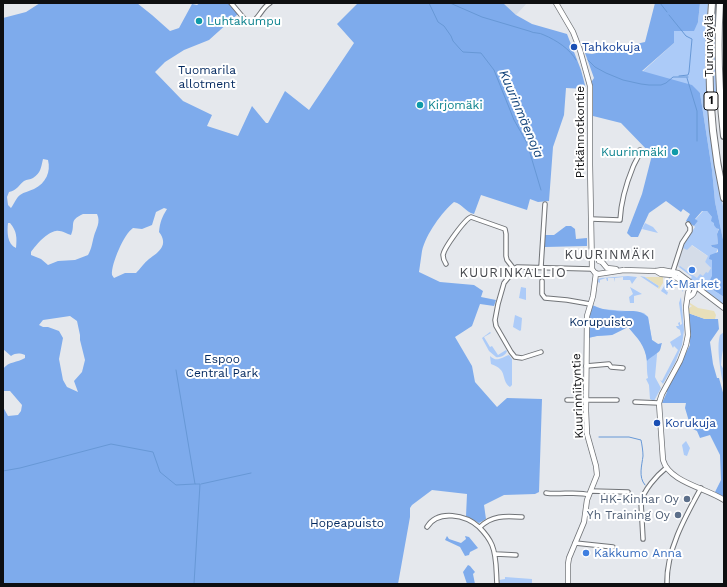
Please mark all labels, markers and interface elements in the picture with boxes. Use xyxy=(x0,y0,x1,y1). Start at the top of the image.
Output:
place label: Luhtakumpu xyxy=(207,14,281,28)
street label: Turunväylä xyxy=(702,15,716,77)
marker: Luhtakumpu xyxy=(194,16,204,26)
place label: Tahkokuja xyxy=(582,40,640,54)
marker: Tahkokuja xyxy=(569,42,579,52)
park label: Tuomarila allotment xyxy=(178,63,236,91)
water label: Kuurinmäenoja xyxy=(495,68,547,160)
street label: Pitkännotkontie xyxy=(573,86,587,178)
road number: 1 xyxy=(704,92,718,110)
place label: Kirjomäki xyxy=(428,98,483,112)
marker: Kirjomäki xyxy=(415,100,425,110)
place label: Kuurinmäki xyxy=(601,145,667,159)
marker: Kuurinmäki xyxy=(670,147,680,157)
district label: KUURINMÄKI xyxy=(564,247,656,263)
district label: KUURINKALLIO xyxy=(459,265,567,281)
marker: K-Market xyxy=(687,265,697,275)
place label: K-Market xyxy=(665,277,719,291)
park label: Korupuisto xyxy=(569,315,633,329)
park label: Espoo Central Park xyxy=(186,352,258,380)
street label: Kuurinniityntie xyxy=(569,353,587,439)
place label: Korukuja xyxy=(665,416,716,430)
marker: Korukuja xyxy=(652,418,662,428)
place label: HK-Kinhar Oy xyxy=(600,492,679,506)
marker: HK-Kinhar Oy xyxy=(682,494,692,504)
place label: Yh Training Oy xyxy=(587,508,670,522)
marker: Yh Training Oy xyxy=(673,510,683,520)
park label: Hopeapuisto xyxy=(310,516,384,530)
place label: Kakkumo Anna xyxy=(594,546,682,560)
marker: Kakkumo Anna xyxy=(581,548,591,558)

